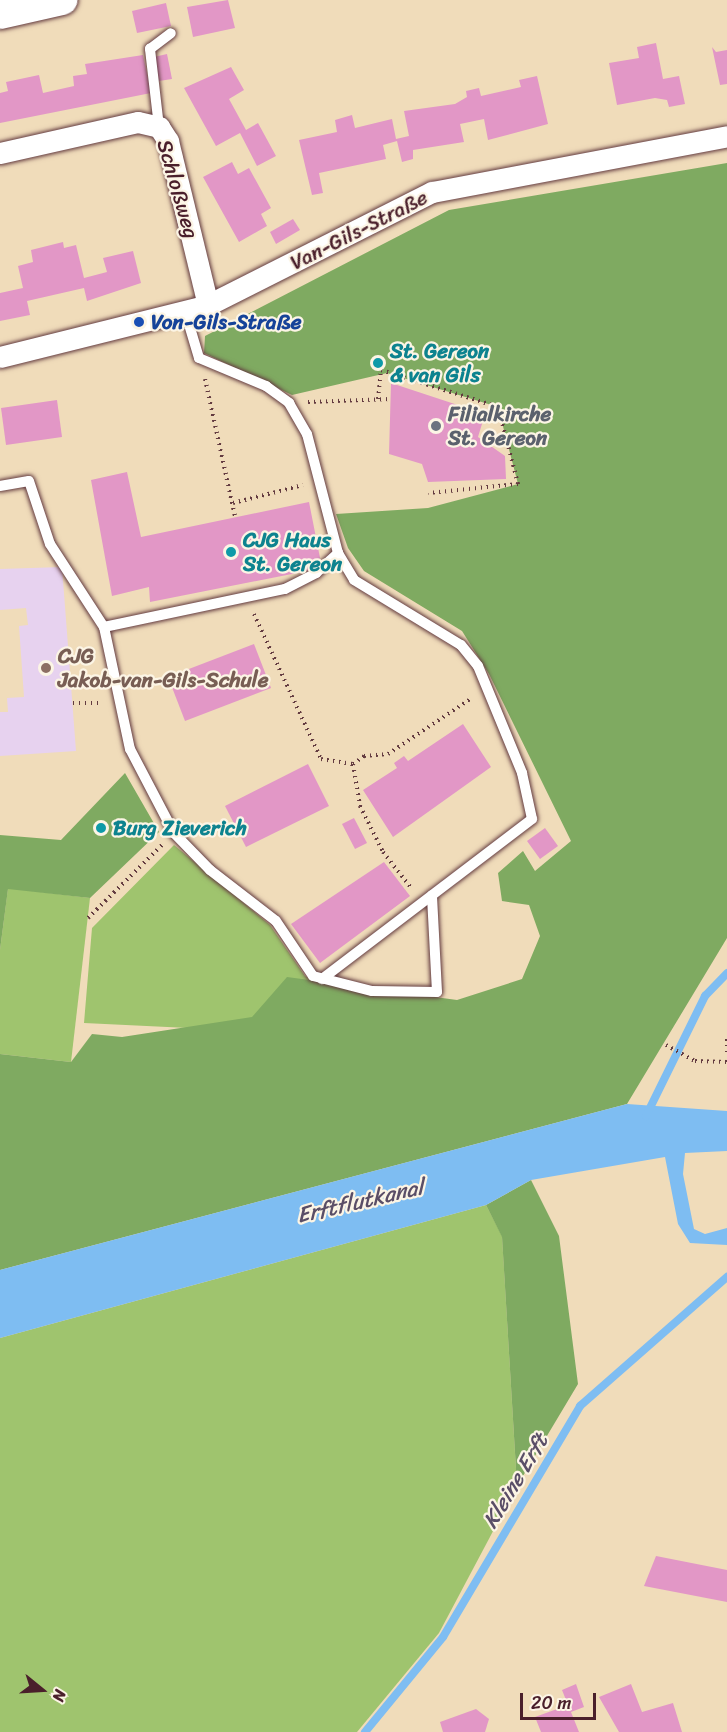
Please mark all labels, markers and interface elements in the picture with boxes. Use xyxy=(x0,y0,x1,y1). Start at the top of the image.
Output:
street label: Schloßweg xyxy=(152,137,204,241)
street label: Van-Gils-Straße xyxy=(286,185,432,275)
place label: Von-Gils-Straße xyxy=(151,309,301,335)
marker: Von-Gils-Straße xyxy=(132,315,146,329)
place label: St. Gereon & van Gils xyxy=(390,338,489,388)
marker: St. Gereon & van Gils xyxy=(371,356,385,370)
place label: Filialkirche St. Gereon xyxy=(448,401,551,451)
marker: Filialkirche St. Gereon xyxy=(429,419,443,433)
place label: CJG Haus St. Gereon xyxy=(243,527,342,577)
marker: CJG Haus St. Gereon xyxy=(224,545,238,559)
place label: CJG Jakob-van-Gils-Schule xyxy=(58,643,268,693)
marker: CJG Jakob-van-Gils-Schule xyxy=(39,661,53,675)
place label: Burg Zieverich xyxy=(113,815,246,841)
marker: Burg Zieverich xyxy=(94,821,108,835)
water label: Erftflutkanal xyxy=(294,1174,426,1228)
water label: Kleine Erft xyxy=(477,1429,553,1533)
north arrow xyxy=(12,1660,72,1720)
scale bar xyxy=(523,1681,600,1719)
text: N xyxy=(44,1686,75,1705)
text: 20 m xyxy=(531,1687,571,1719)

